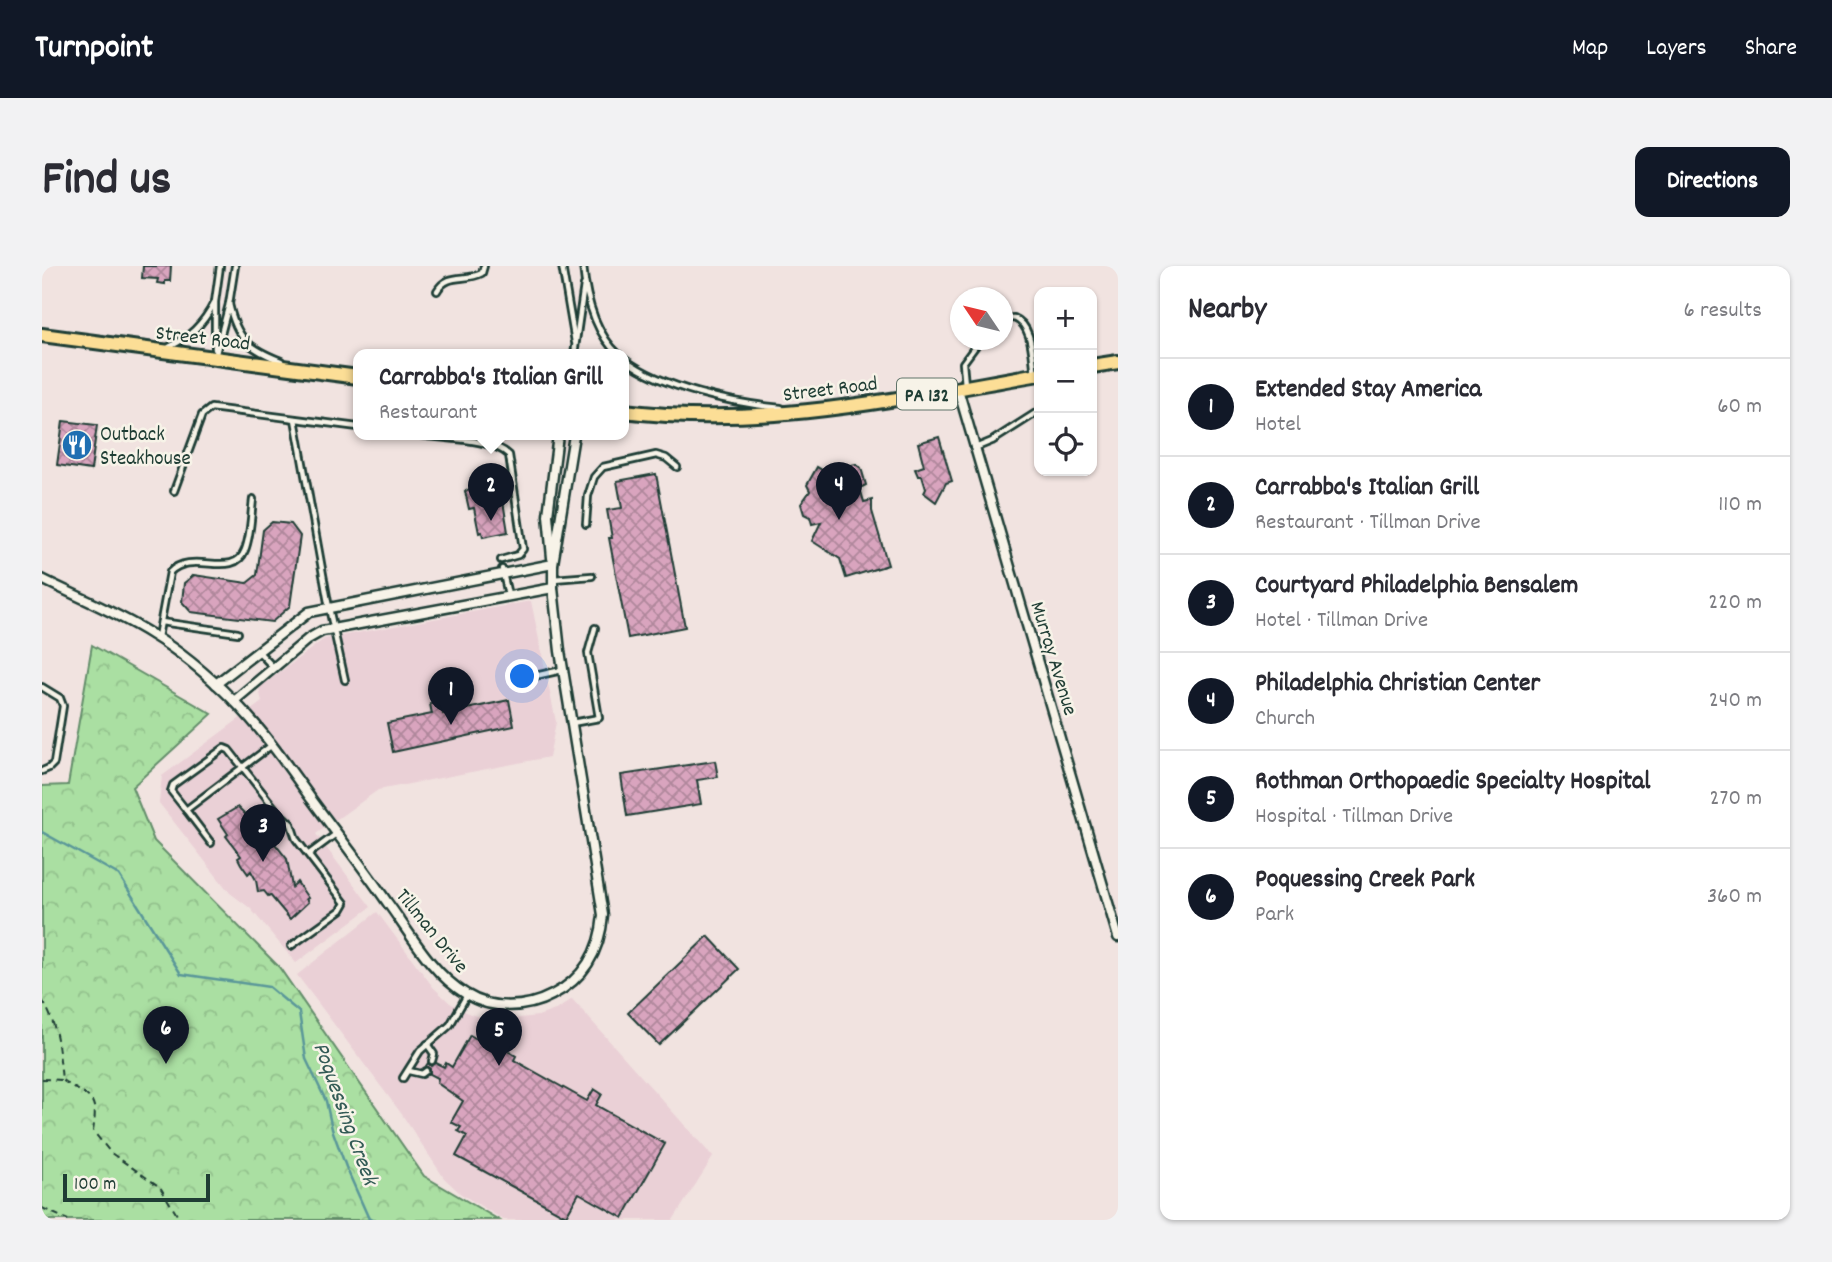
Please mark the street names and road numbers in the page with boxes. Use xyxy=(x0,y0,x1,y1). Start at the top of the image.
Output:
street label: Street Road xyxy=(154,319,252,361)
street label: Street Road xyxy=(781,370,879,412)
road number: PA 132 xyxy=(897,378,957,410)
street label: Murray Avenue xyxy=(1021,598,1084,719)
street label: Tillman Drive xyxy=(387,883,474,981)

